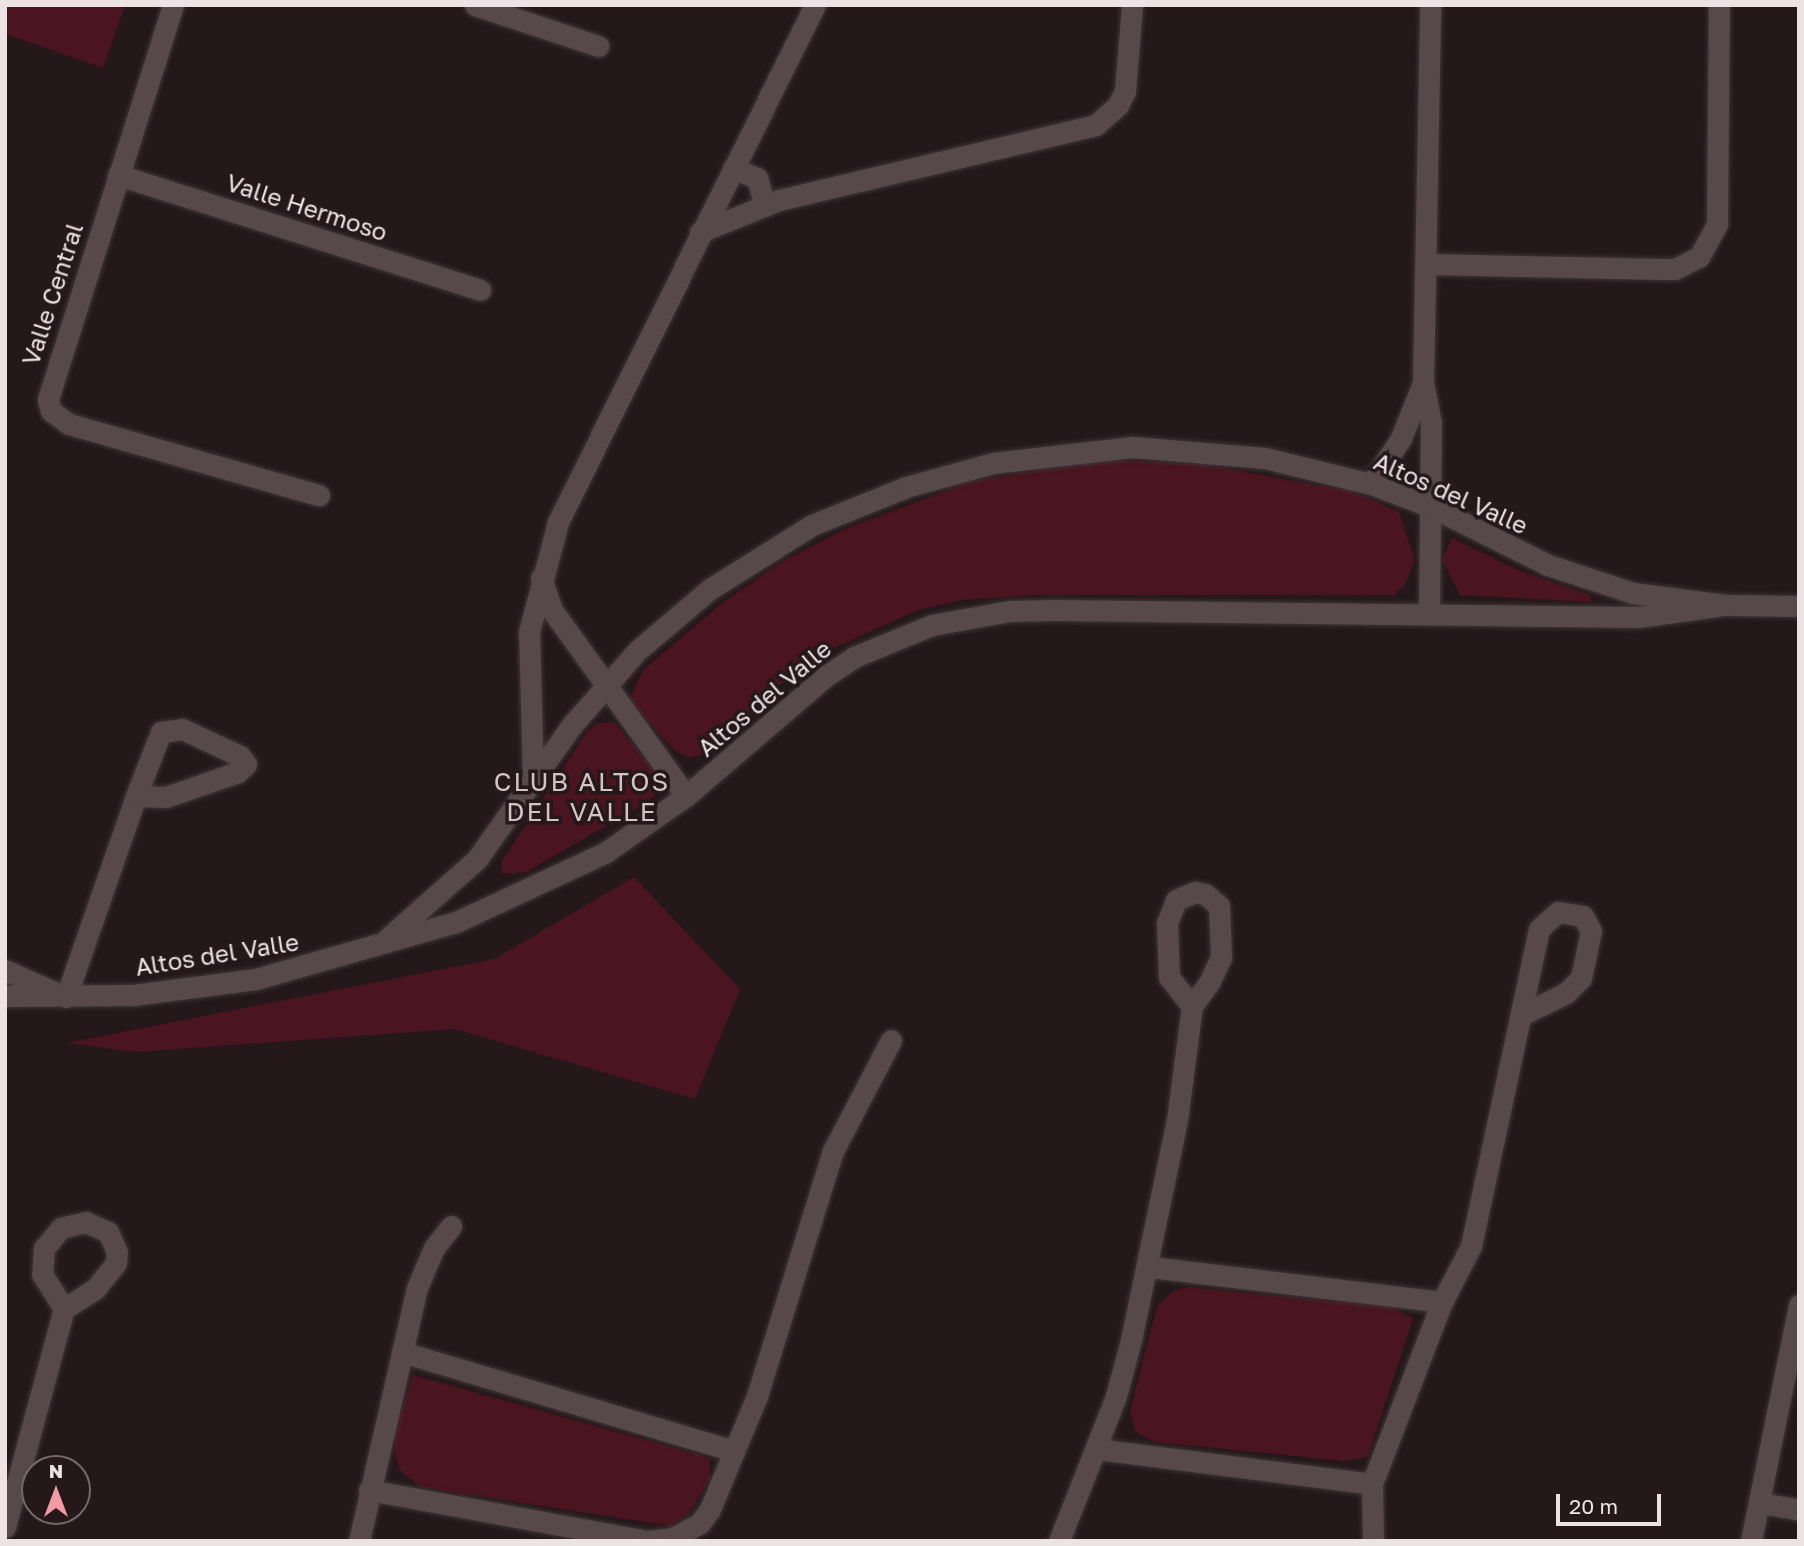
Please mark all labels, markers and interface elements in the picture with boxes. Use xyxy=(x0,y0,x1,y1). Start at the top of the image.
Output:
street label: Valle Hermoso xyxy=(223,167,391,247)
street label: Valle Central xyxy=(15,219,89,369)
street label: Altos del Valle xyxy=(1370,446,1532,540)
street label: Altos del Valle xyxy=(691,634,837,762)
district label: CLUB ALTOS DEL VALLE xyxy=(495,766,669,828)
street label: Altos del Valle xyxy=(133,927,301,981)
north arrow xyxy=(21,1455,91,1525)
text: N xyxy=(49,1459,63,1482)
scale bar xyxy=(1559,1480,1664,1524)
text: 20 m xyxy=(1569,1493,1618,1519)

